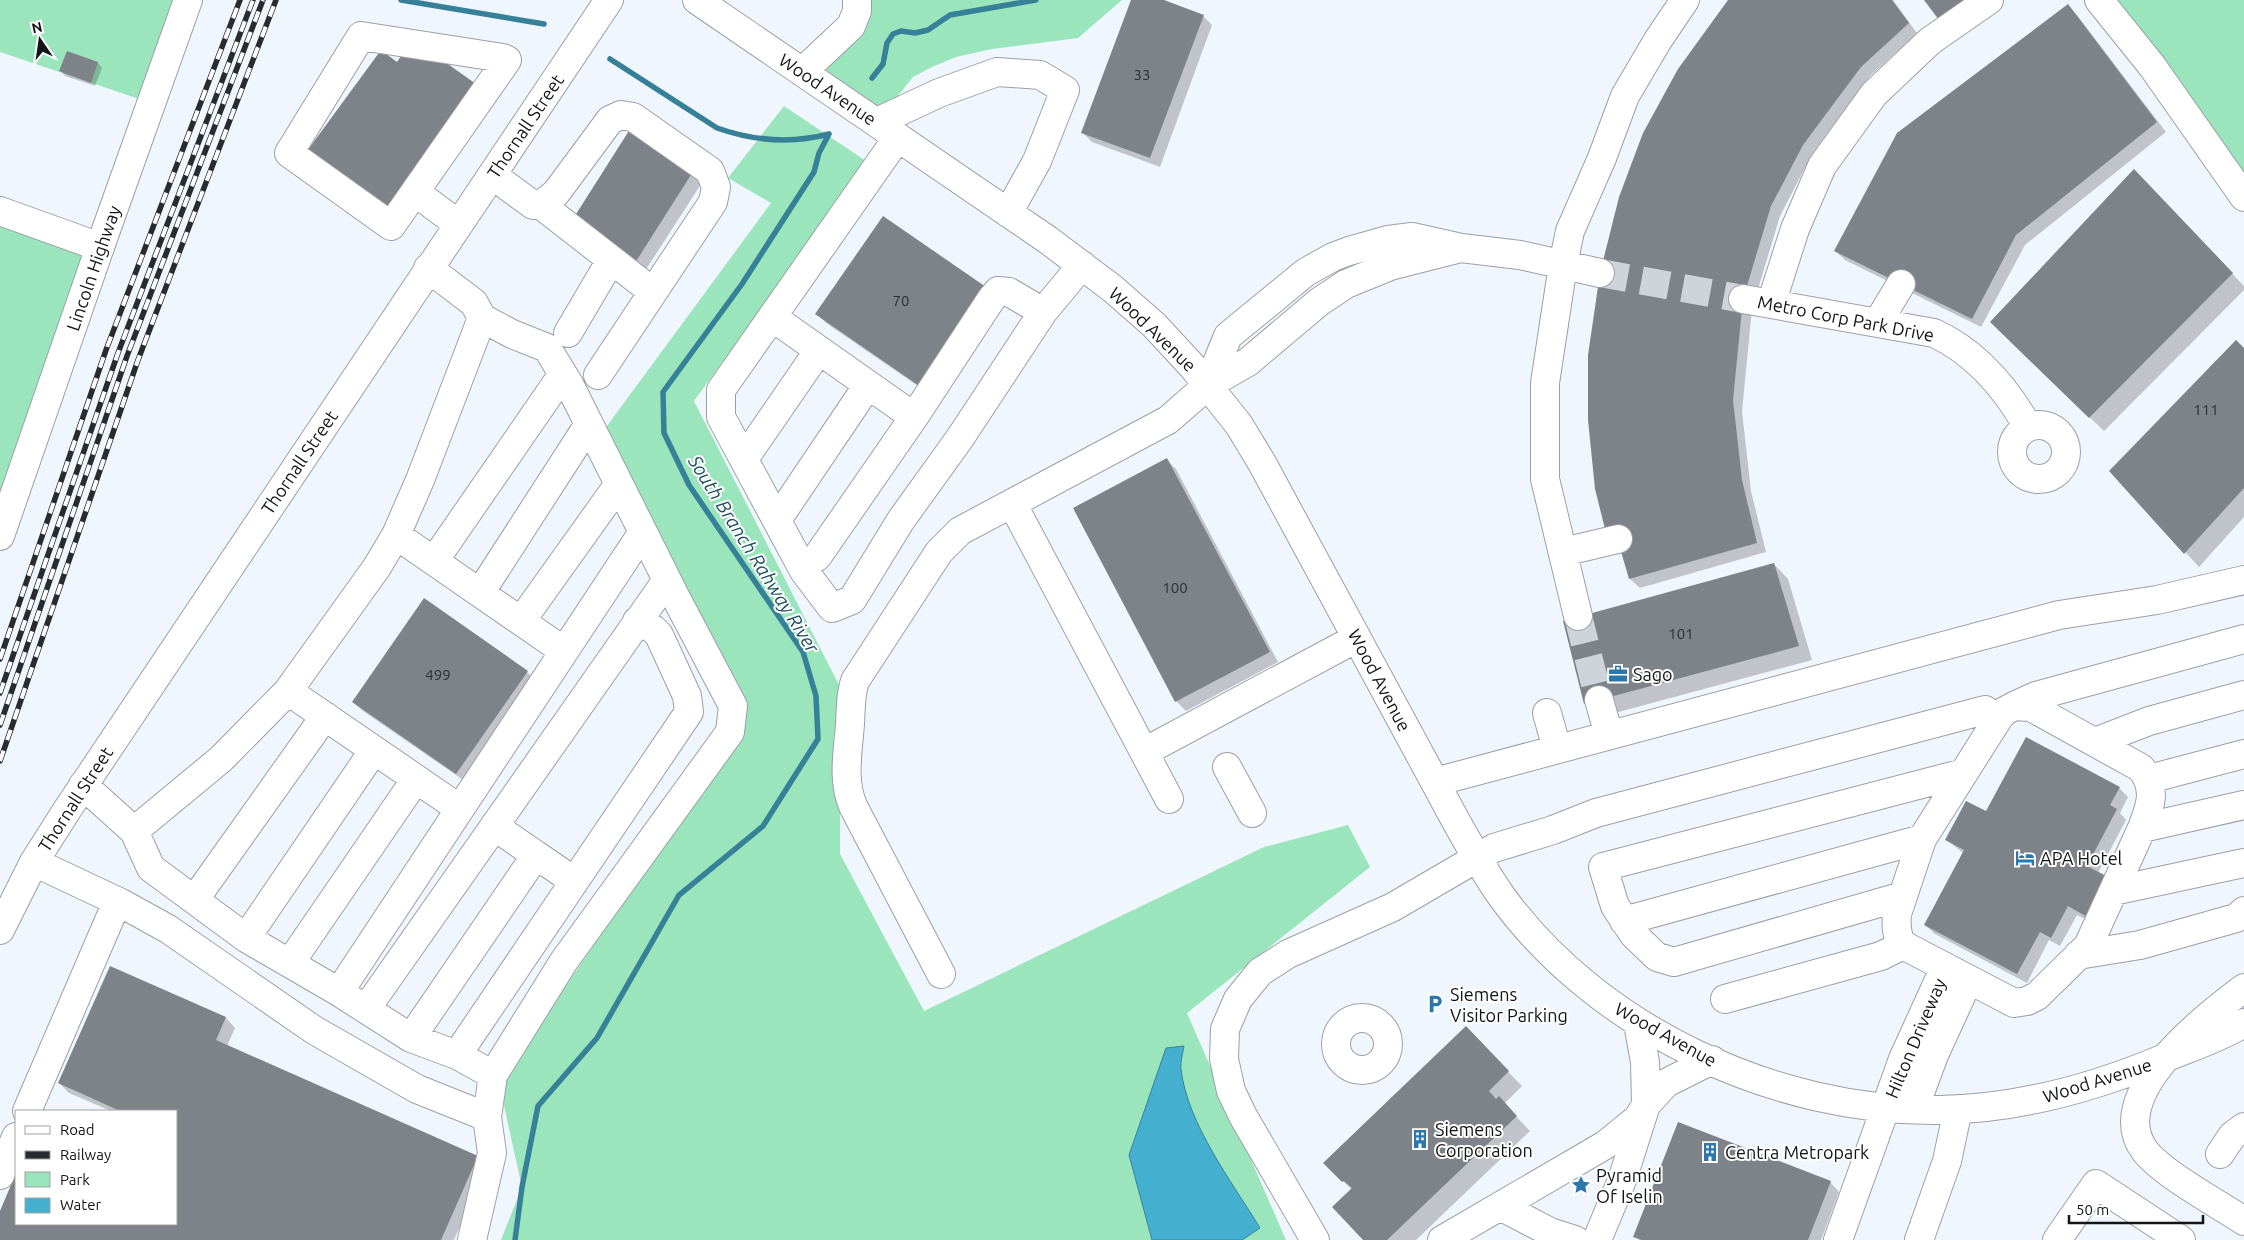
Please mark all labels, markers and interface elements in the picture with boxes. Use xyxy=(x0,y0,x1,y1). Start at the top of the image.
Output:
north arrow xyxy=(15,15,65,65)
text: N xyxy=(30,18,44,36)
street label: Wood Avenue xyxy=(776,49,880,129)
house number: 33 xyxy=(1134,66,1150,83)
street label: Thornall Street xyxy=(483,70,567,182)
street label: Lincoln Highway xyxy=(62,202,124,333)
street label: Wood Avenue xyxy=(1106,283,1200,375)
street label: Metro Corp Park Drive xyxy=(1756,291,1936,345)
house number: 70 xyxy=(893,292,909,309)
house number: 111 xyxy=(2193,401,2219,418)
street label: Thornall Street xyxy=(257,406,341,518)
water label: South Branch Rahway River xyxy=(684,450,824,657)
house number: 100 xyxy=(1162,579,1188,596)
house number: 101 xyxy=(1668,625,1694,642)
street label: Wood Avenue xyxy=(1345,626,1415,734)
office icon: Sago xyxy=(1607,663,1629,685)
place label: Sago xyxy=(1633,664,1673,684)
house number: 499 xyxy=(425,666,451,683)
street label: Thornall Street xyxy=(34,743,116,855)
hotel icon: APA Hotel xyxy=(2014,847,2036,869)
place label: APA Hotel xyxy=(2040,848,2123,868)
street label: Hilton Driveway xyxy=(1881,975,1949,1101)
place label: Siemens Visitor Parking xyxy=(1450,984,1568,1025)
parking icon: Siemens Visitor Parking xyxy=(1424,993,1446,1015)
street label: Wood Avenue xyxy=(1612,998,1720,1070)
street label: Wood Avenue xyxy=(2040,1054,2154,1106)
legend xyxy=(15,1110,178,1225)
place label: Siemens Corporation xyxy=(1435,1119,1533,1160)
text: Road xyxy=(60,1121,95,1138)
building icon: Siemens Corporation xyxy=(1409,1128,1431,1150)
building icon: Centra Metropark xyxy=(1699,1141,1721,1163)
place label: Centra Metropark xyxy=(1725,1142,1869,1162)
text: Railway xyxy=(60,1146,111,1163)
place label: Pyramid Of Iselin xyxy=(1596,1165,1663,1206)
text: Park xyxy=(60,1171,90,1188)
place icon: Pyramid Of Iselin xyxy=(1570,1174,1592,1196)
scale bar xyxy=(2069,1192,2203,1224)
text: Water xyxy=(60,1196,101,1213)
text: 50 m xyxy=(2076,1201,2109,1218)

